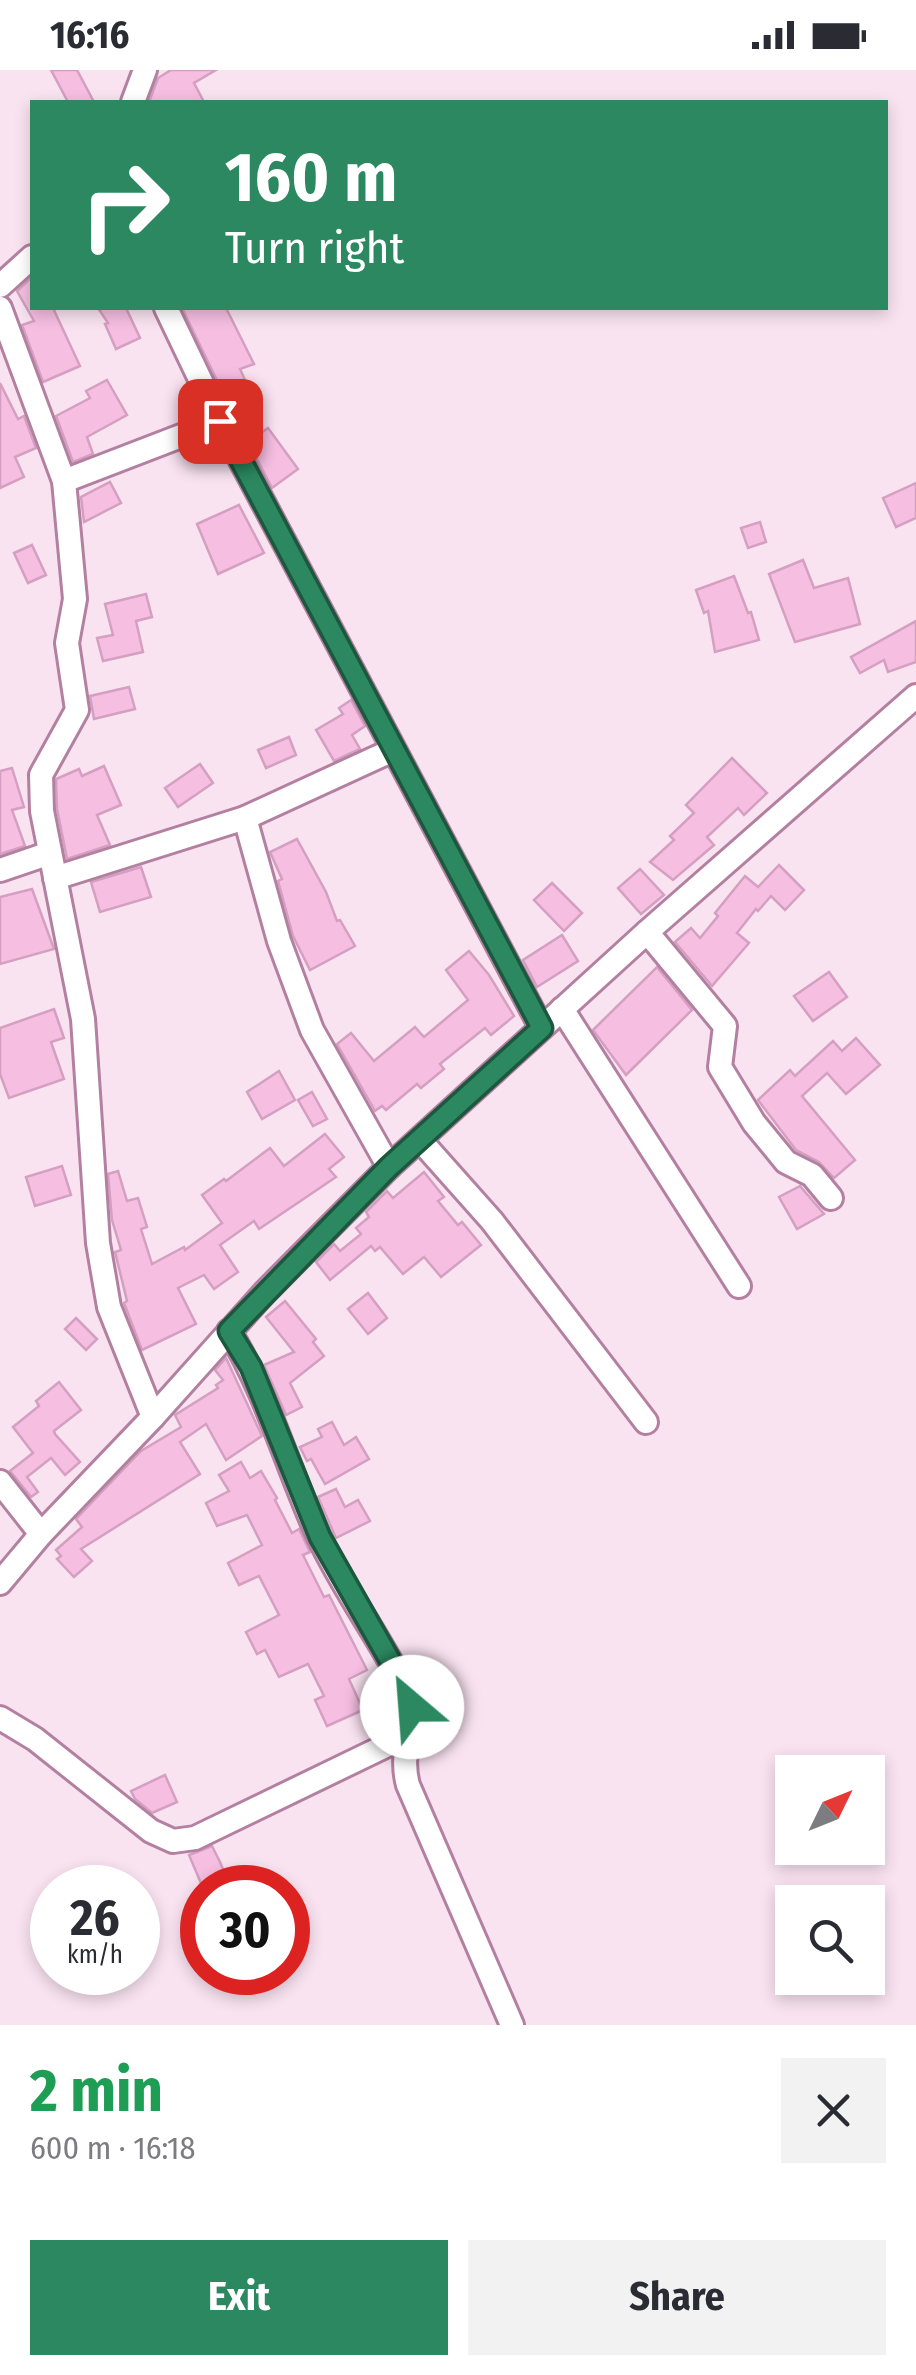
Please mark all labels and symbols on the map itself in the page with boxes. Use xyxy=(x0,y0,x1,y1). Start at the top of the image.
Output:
pin xyxy=(178,379,263,464)
position arrow xyxy=(360,1655,464,1759)
north arrow xyxy=(775,1755,885,1865)
speed limit sign: 30 xyxy=(180,1865,310,1995)

